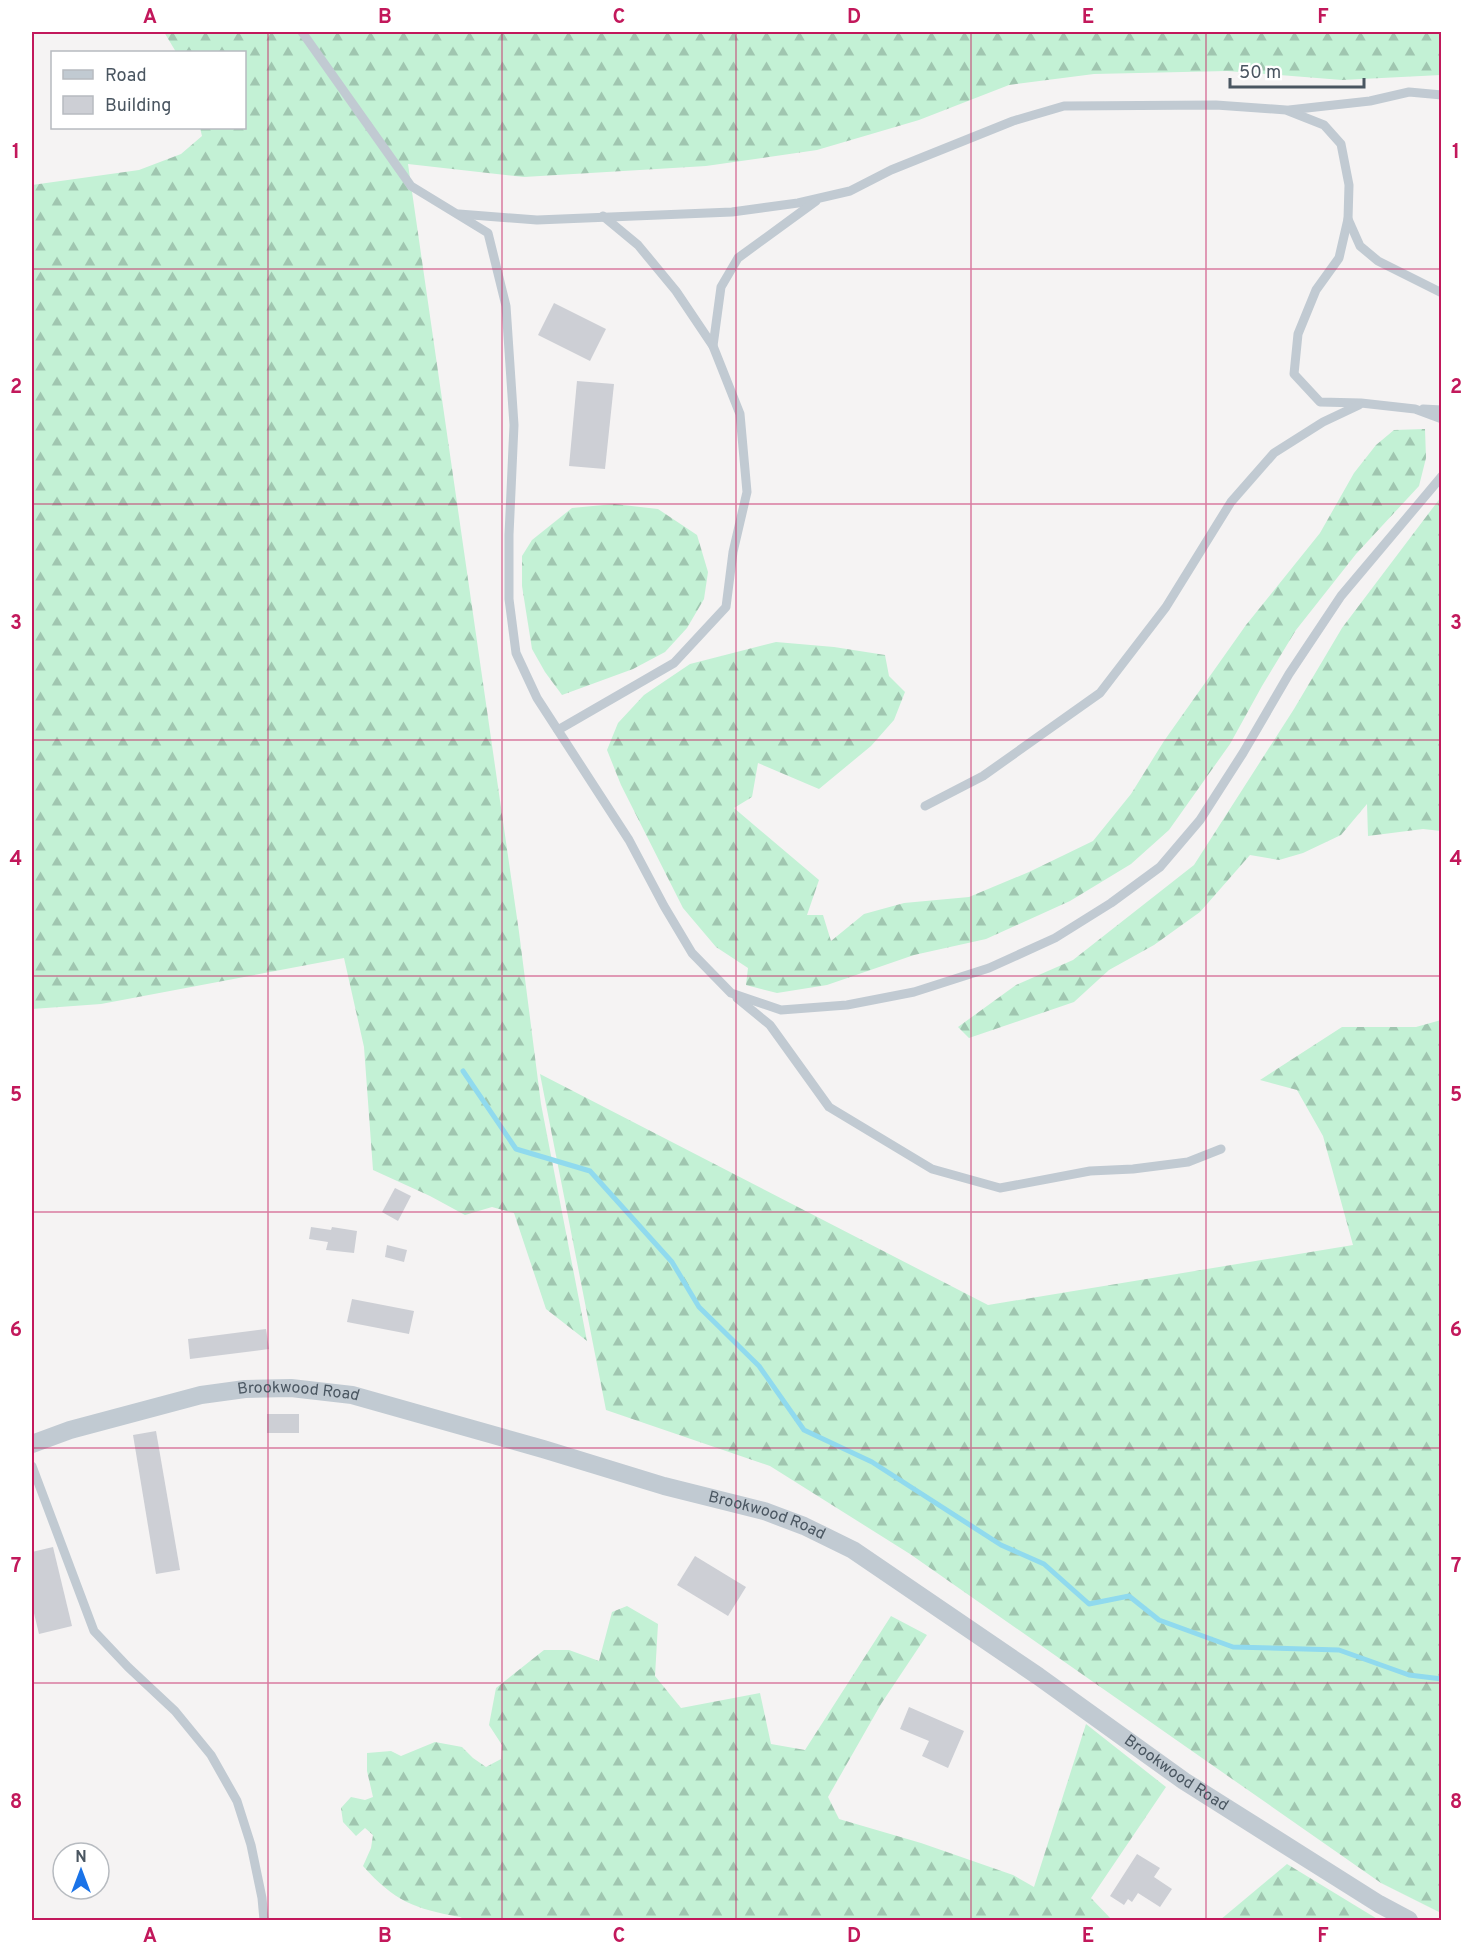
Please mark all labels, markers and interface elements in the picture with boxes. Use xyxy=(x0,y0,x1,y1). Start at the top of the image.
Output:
text: A xyxy=(143,5,157,31)
text: B xyxy=(378,5,392,31)
text: C xyxy=(613,5,625,31)
text: D xyxy=(847,5,861,31)
text: E xyxy=(1082,5,1094,31)
text: F xyxy=(1317,5,1329,31)
legend xyxy=(51,51,246,129)
scale bar xyxy=(1230,51,1364,89)
text: 50 m xyxy=(1239,62,1281,85)
text: Road xyxy=(105,65,147,88)
text: Building xyxy=(105,95,171,118)
text: 1 xyxy=(12,140,20,166)
text: 1 xyxy=(1452,140,1460,166)
text: 2 xyxy=(10,375,22,401)
text: 2 xyxy=(1450,375,1462,401)
text: 3 xyxy=(10,611,22,637)
text: 3 xyxy=(1450,611,1462,637)
text: 4 xyxy=(10,847,22,873)
text: 4 xyxy=(1450,847,1462,873)
text: 5 xyxy=(10,1083,22,1109)
text: 5 xyxy=(1450,1083,1462,1109)
text: 6 xyxy=(10,1318,22,1344)
text: 6 xyxy=(1450,1318,1462,1344)
street label: Brookwood Road xyxy=(236,1378,362,1407)
street label: Brookwood Road xyxy=(706,1487,829,1545)
text: 7 xyxy=(11,1554,21,1580)
text: 7 xyxy=(1451,1554,1461,1580)
street label: Brookwood Road xyxy=(1120,1731,1232,1816)
text: 8 xyxy=(10,1790,22,1816)
text: 8 xyxy=(1450,1790,1462,1816)
north arrow xyxy=(51,1841,111,1901)
text: N xyxy=(75,1848,87,1868)
text: A xyxy=(143,1924,157,1950)
text: B xyxy=(378,1924,392,1950)
text: C xyxy=(613,1924,625,1950)
text: D xyxy=(847,1924,861,1950)
text: E xyxy=(1082,1924,1094,1950)
text: F xyxy=(1317,1924,1329,1950)

